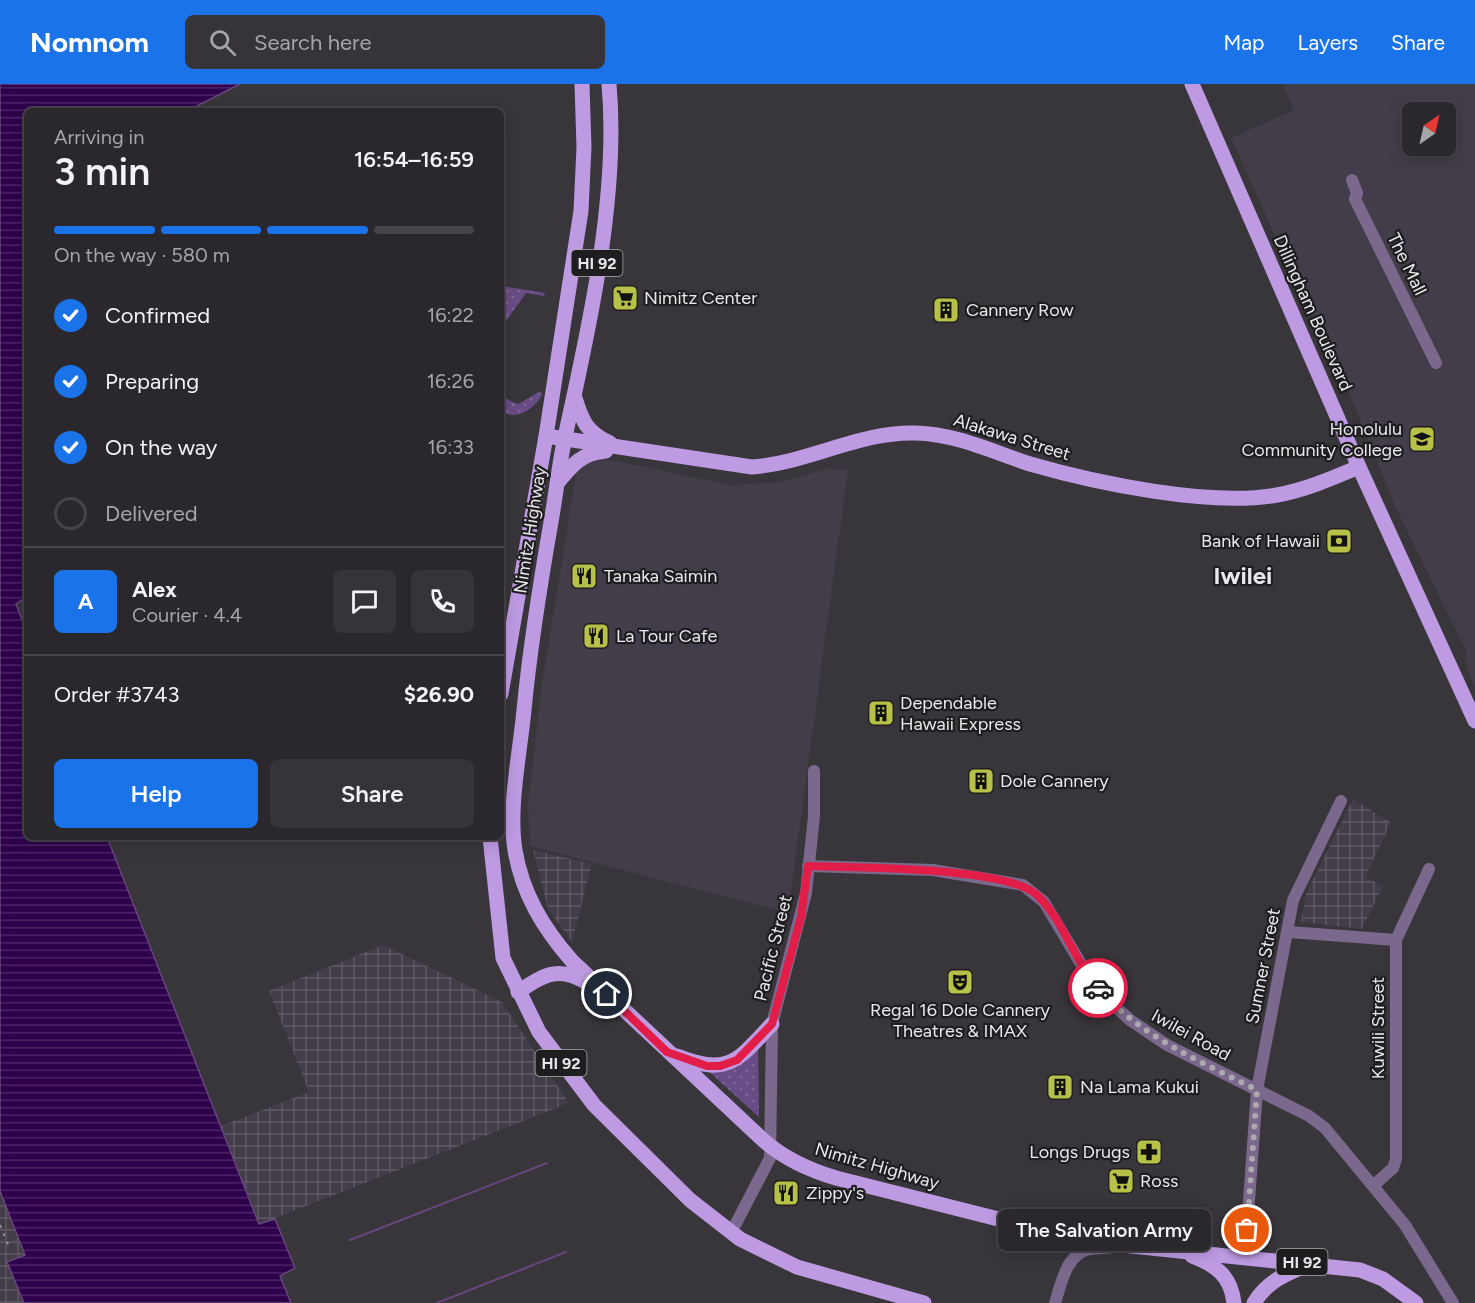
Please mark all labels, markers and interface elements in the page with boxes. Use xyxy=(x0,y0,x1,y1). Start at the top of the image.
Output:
search box xyxy=(185,15,605,69)
text: Nomnom xyxy=(30,25,149,59)
icon: search xyxy=(206,26,239,59)
text: Search here xyxy=(254,29,371,56)
text: Map xyxy=(1224,30,1264,55)
text: Layers xyxy=(1297,30,1358,55)
text: Share xyxy=(1391,30,1445,55)
north arrow xyxy=(1402,102,1456,156)
map controls xyxy=(1402,102,1456,156)
text: Arriving in xyxy=(54,125,144,149)
text: 16:54–16:59 xyxy=(354,146,474,173)
text: 3 min xyxy=(54,148,150,195)
street label: The Mall xyxy=(1383,229,1431,299)
street label: Dillingham Boulevard xyxy=(1269,232,1357,394)
text: On the way · 580 m xyxy=(54,243,230,267)
road number: HI 92 xyxy=(572,250,622,276)
supermarket icon: Nimitz Center xyxy=(610,283,640,313)
place label: Nimitz Center xyxy=(644,287,757,309)
building icon: Cannery Row xyxy=(931,295,961,325)
icon: check xyxy=(54,299,87,332)
place label: Cannery Row xyxy=(966,299,1074,321)
text: Confirmed xyxy=(105,302,210,329)
text: 16:22 xyxy=(427,303,474,327)
icon: check xyxy=(54,365,87,398)
text: Preparing xyxy=(105,368,199,395)
text: 16:26 xyxy=(427,369,474,393)
street label: Alakawa Street xyxy=(951,409,1073,465)
place label: Honolulu Community College xyxy=(1241,418,1402,461)
school or university icon: Honolulu Community College xyxy=(1407,424,1437,454)
icon: check xyxy=(54,431,87,464)
text: On the way xyxy=(105,434,217,461)
text: 16:33 xyxy=(428,435,474,459)
street label: Nimitz Highway xyxy=(509,464,551,595)
text: Delivered xyxy=(105,500,198,527)
bank icon: Bank of Hawaii xyxy=(1324,526,1354,556)
place label: Bank of Hawaii xyxy=(1201,530,1320,552)
restaurant icon: Tanaka Saimin xyxy=(569,561,599,591)
district label: Iwilei xyxy=(1214,561,1272,590)
place label: Tanaka Saimin xyxy=(604,565,717,587)
button: chat xyxy=(333,570,396,633)
button: phone xyxy=(411,570,474,633)
text: Alex xyxy=(132,576,177,603)
text: A xyxy=(78,588,93,615)
text: Courier · 4.4 xyxy=(132,603,242,627)
restaurant icon: La Tour Cafe xyxy=(581,621,611,651)
place label: La Tour Cafe xyxy=(616,625,718,647)
text: Order #3743 xyxy=(54,681,180,708)
text: $26.90 xyxy=(404,681,474,708)
place label: Dependable Hawaii Express xyxy=(900,692,1021,735)
building icon: Dependable Hawaii Express xyxy=(866,698,896,728)
button: Help xyxy=(54,759,258,828)
button: Share xyxy=(270,759,474,828)
building icon: Dole Cannery xyxy=(966,766,996,796)
place label: Dole Cannery xyxy=(1000,770,1109,792)
street label: Pacific Street xyxy=(749,892,797,1003)
street label: Sumner Street xyxy=(1241,906,1285,1026)
courier xyxy=(1068,958,1128,1018)
theatre icon: Regal 16 Dole Cannery Theatres & IMAX xyxy=(945,967,975,997)
pin xyxy=(581,968,632,1019)
icon: car xyxy=(1082,972,1115,1005)
icon: home xyxy=(590,977,623,1010)
street label: Kuwili Street xyxy=(1367,977,1389,1079)
place label: Regal 16 Dole Cannery Theatres & IMAX xyxy=(870,999,1051,1042)
street label: Iwilei Road xyxy=(1148,1004,1234,1066)
road number: HI 92 xyxy=(536,1050,586,1076)
building icon: Na Lama Kukui xyxy=(1045,1072,1075,1102)
place label: Na Lama Kukui xyxy=(1080,1076,1199,1098)
pharmacy icon: Longs Drugs xyxy=(1134,1137,1164,1167)
street label: Nimitz Highway xyxy=(812,1138,942,1194)
place label: Longs Drugs xyxy=(1029,1141,1130,1163)
supermarket icon: Ross xyxy=(1106,1166,1136,1196)
place label: Ross xyxy=(1140,1170,1178,1192)
restaurant icon: Zippy's xyxy=(771,1178,801,1208)
place label: Zippy's xyxy=(806,1182,864,1204)
pin xyxy=(1221,1204,1272,1255)
callout: The Salvation Army xyxy=(998,1209,1211,1251)
icon: bag xyxy=(1230,1213,1263,1246)
text: The Salvation Army xyxy=(1016,1218,1193,1242)
road number: HI 92 xyxy=(1276,1249,1328,1275)

